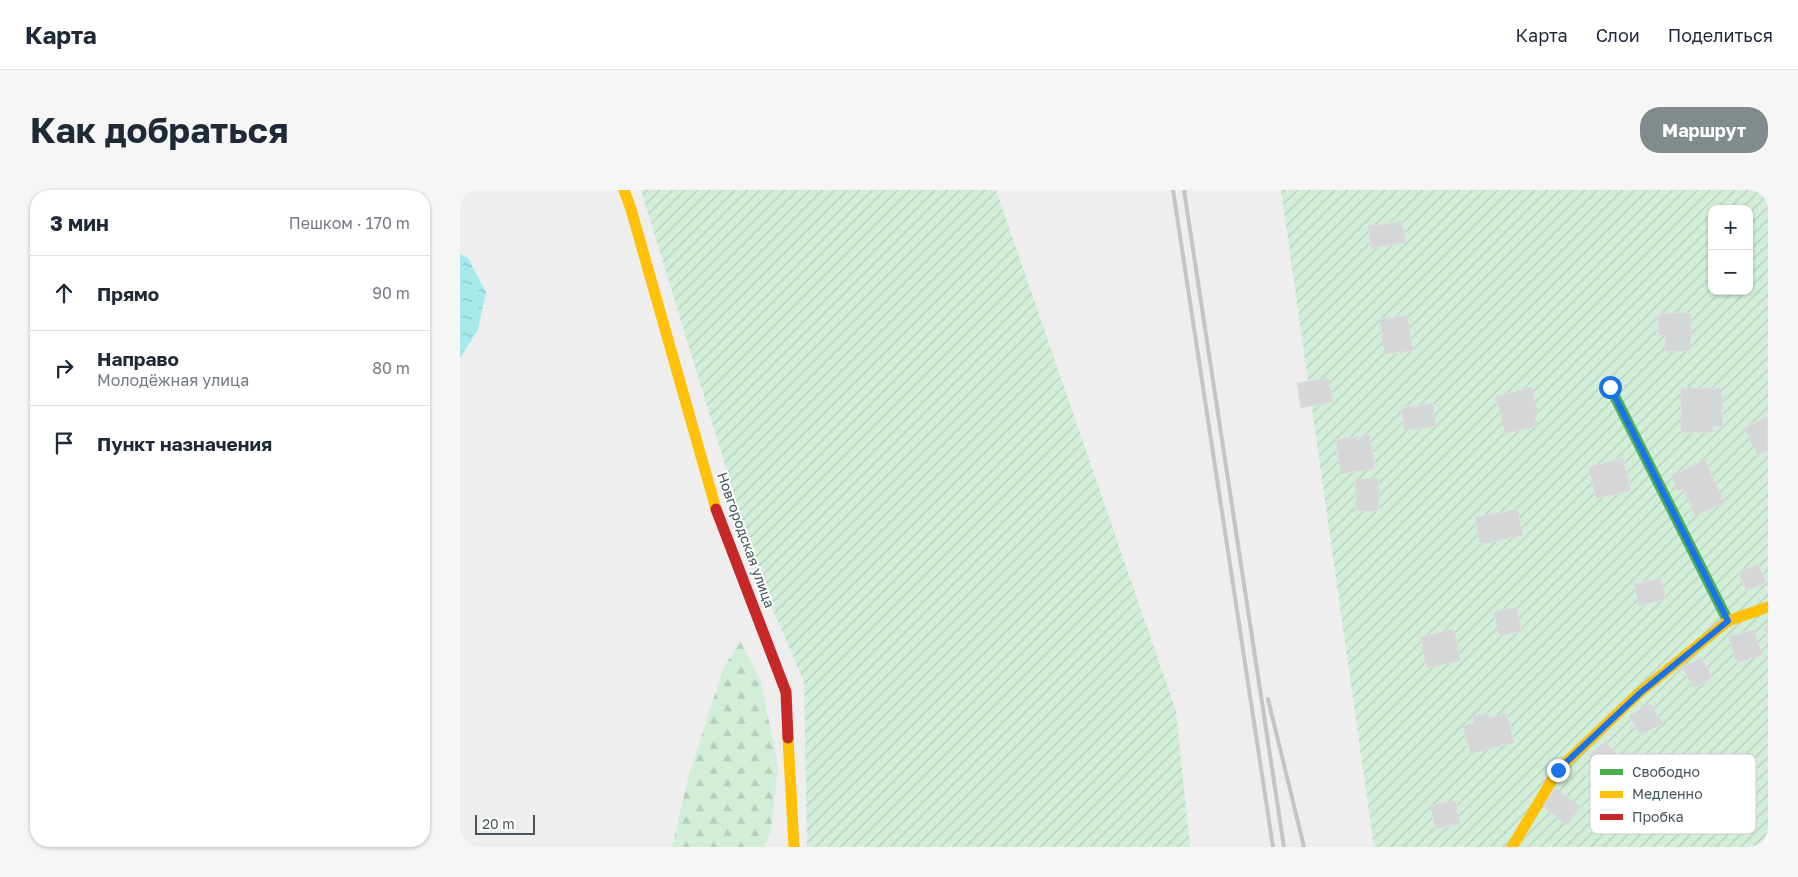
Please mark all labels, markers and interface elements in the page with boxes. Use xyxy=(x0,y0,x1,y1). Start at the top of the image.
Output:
text: Карта xyxy=(25,20,97,49)
text: Карта xyxy=(1516,24,1568,46)
text: Слои xyxy=(1596,24,1640,46)
text: Поделиться xyxy=(1668,24,1773,46)
button: Маршрут xyxy=(1640,107,1768,153)
text: Как добраться xyxy=(30,109,288,151)
map controls xyxy=(1708,205,1753,295)
button: + xyxy=(1708,205,1753,250)
text: 3 мин xyxy=(50,210,109,236)
text: Пешком · 170 m xyxy=(289,213,410,233)
button: − xyxy=(1708,250,1753,295)
icon: ahead xyxy=(50,279,78,307)
text: Прямо xyxy=(97,282,159,305)
text: 90 m xyxy=(372,283,410,303)
text: Направо xyxy=(97,347,179,370)
icon: right xyxy=(50,354,78,382)
text: 80 m xyxy=(372,358,410,378)
text: Молодёжная улица xyxy=(97,370,249,390)
route start xyxy=(1599,376,1622,399)
icon: arrive xyxy=(50,429,78,457)
text: Пункт назначения xyxy=(97,432,272,455)
street label: Новгородская улица xyxy=(714,470,779,610)
legend xyxy=(1590,754,1756,834)
route end xyxy=(1547,759,1570,782)
text: Свободно xyxy=(1632,763,1700,780)
text: Медленно xyxy=(1632,785,1703,802)
text: Пробка xyxy=(1632,808,1684,825)
scale bar xyxy=(475,812,535,835)
text: 20 m xyxy=(482,815,515,832)

